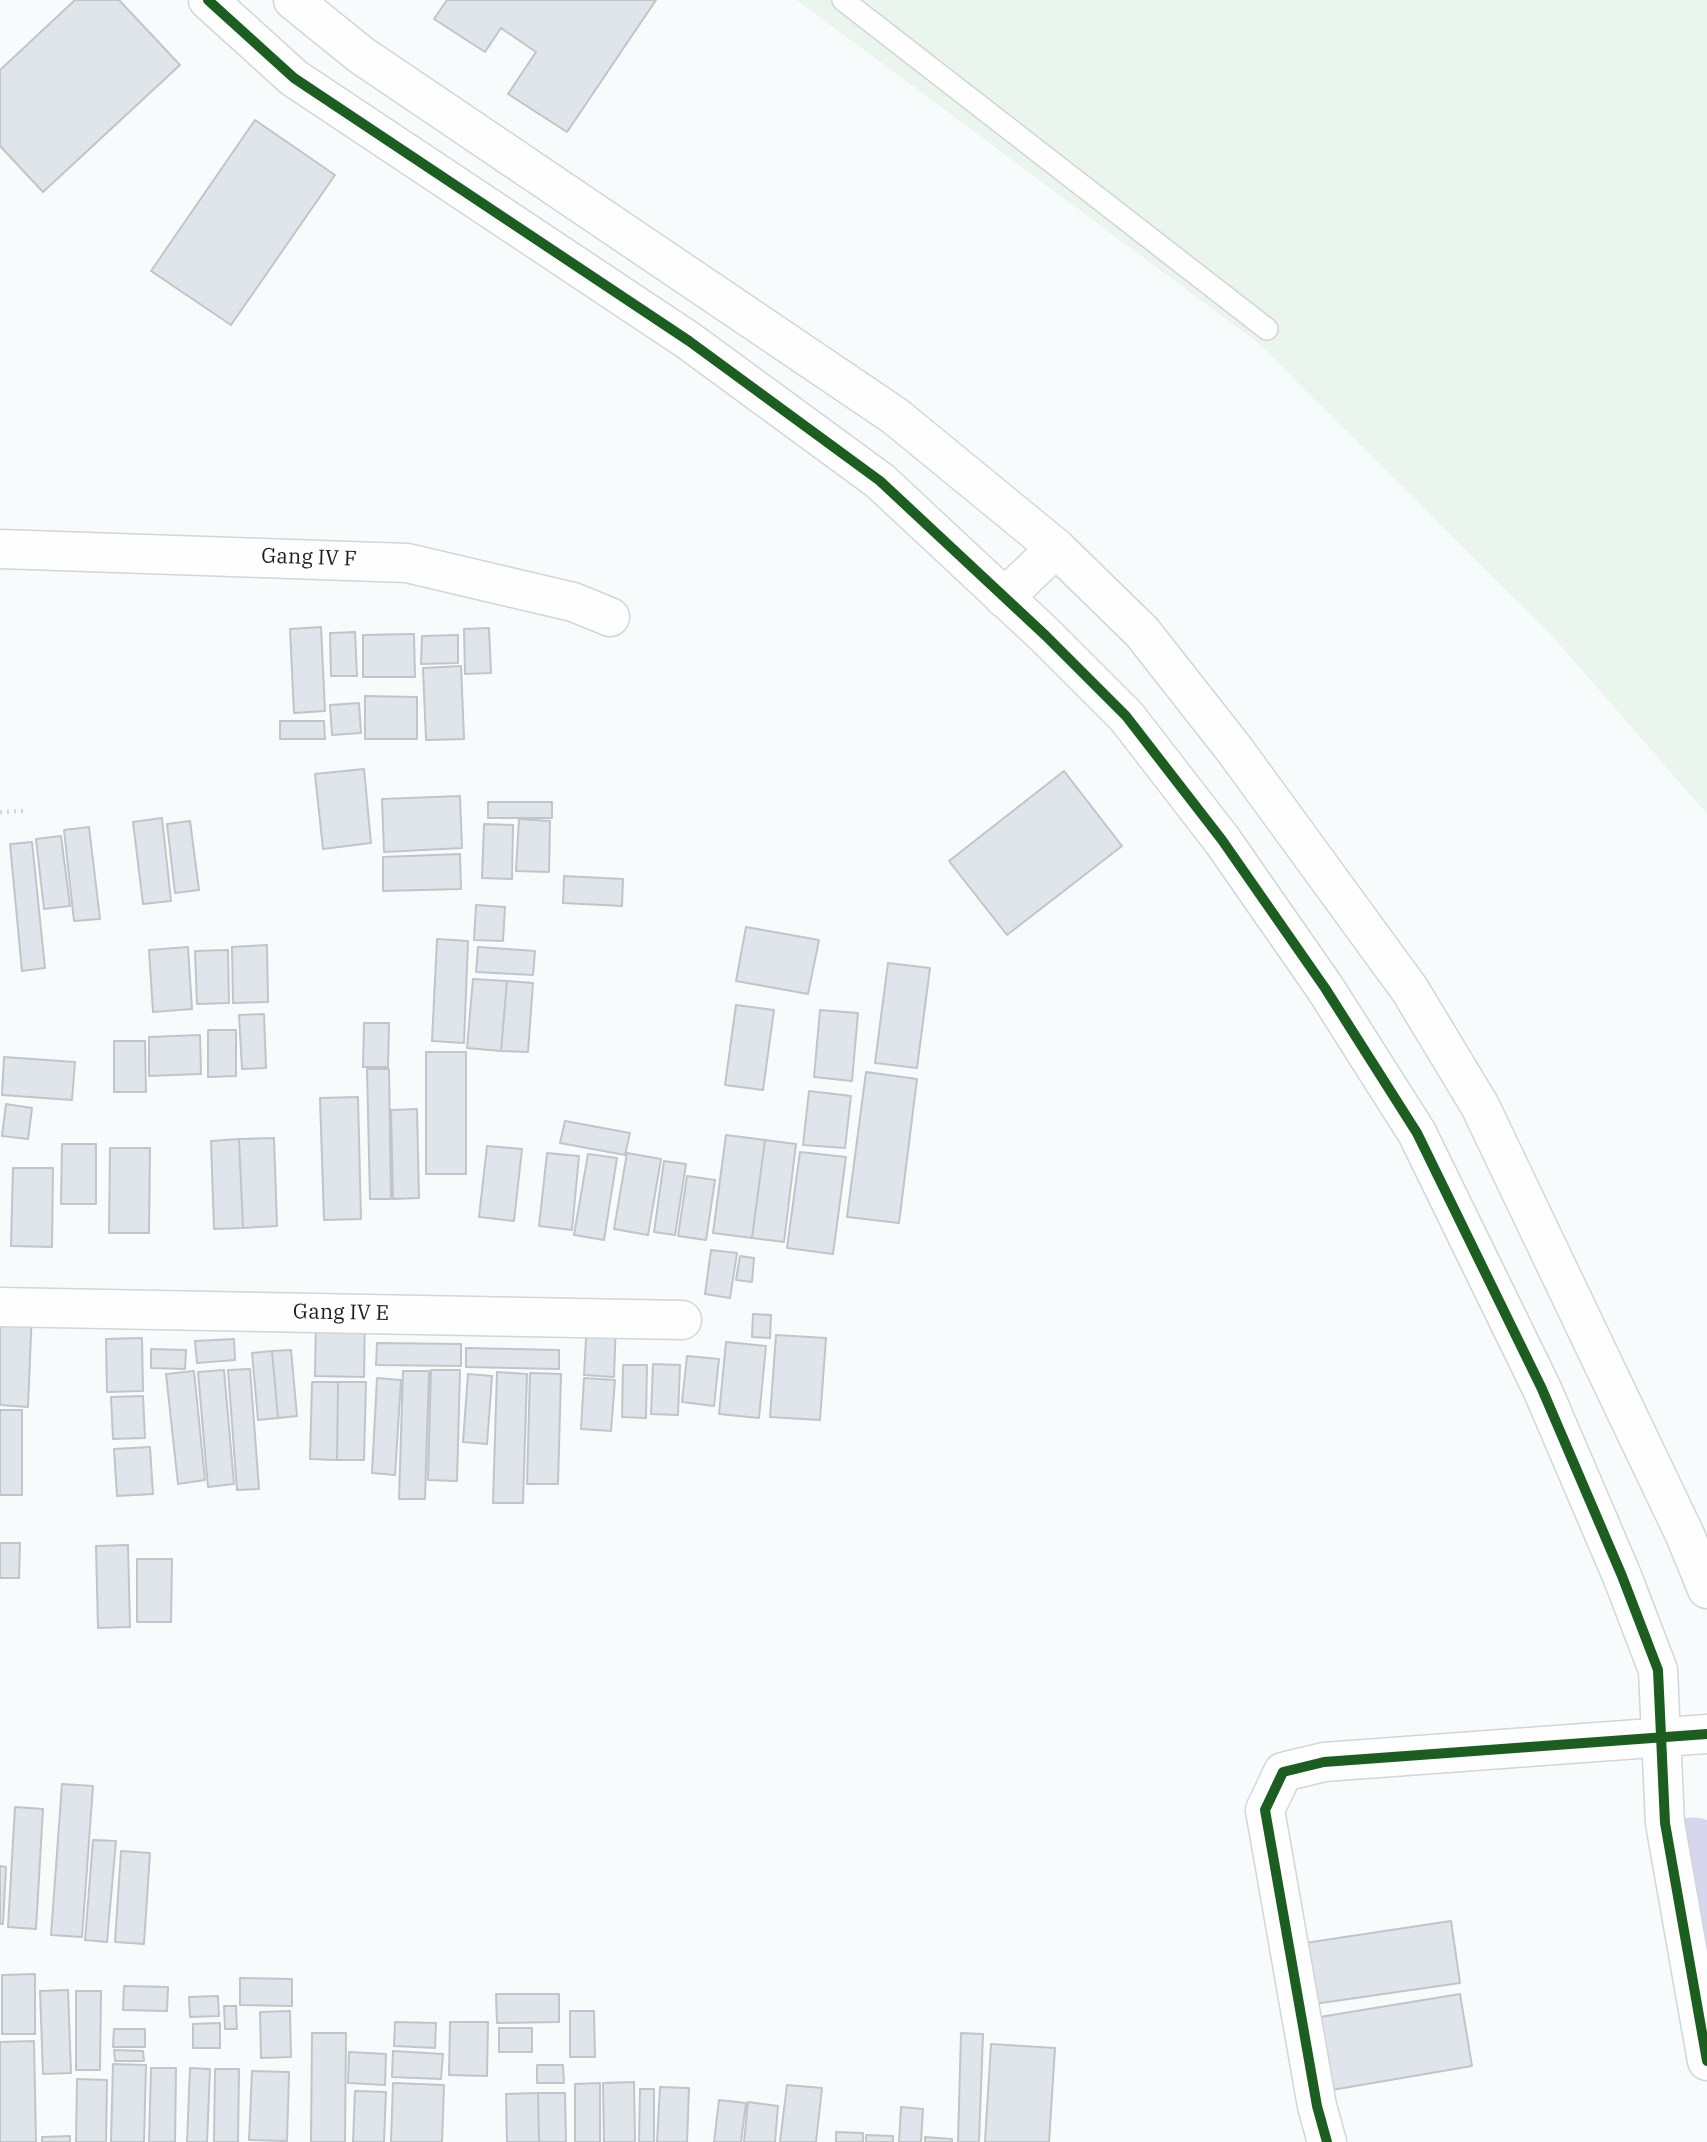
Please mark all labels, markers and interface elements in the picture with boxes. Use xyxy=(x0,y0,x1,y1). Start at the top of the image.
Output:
street label: Gang IV F xyxy=(261,544,357,572)
street label: Gang IV E xyxy=(293,1300,389,1326)

